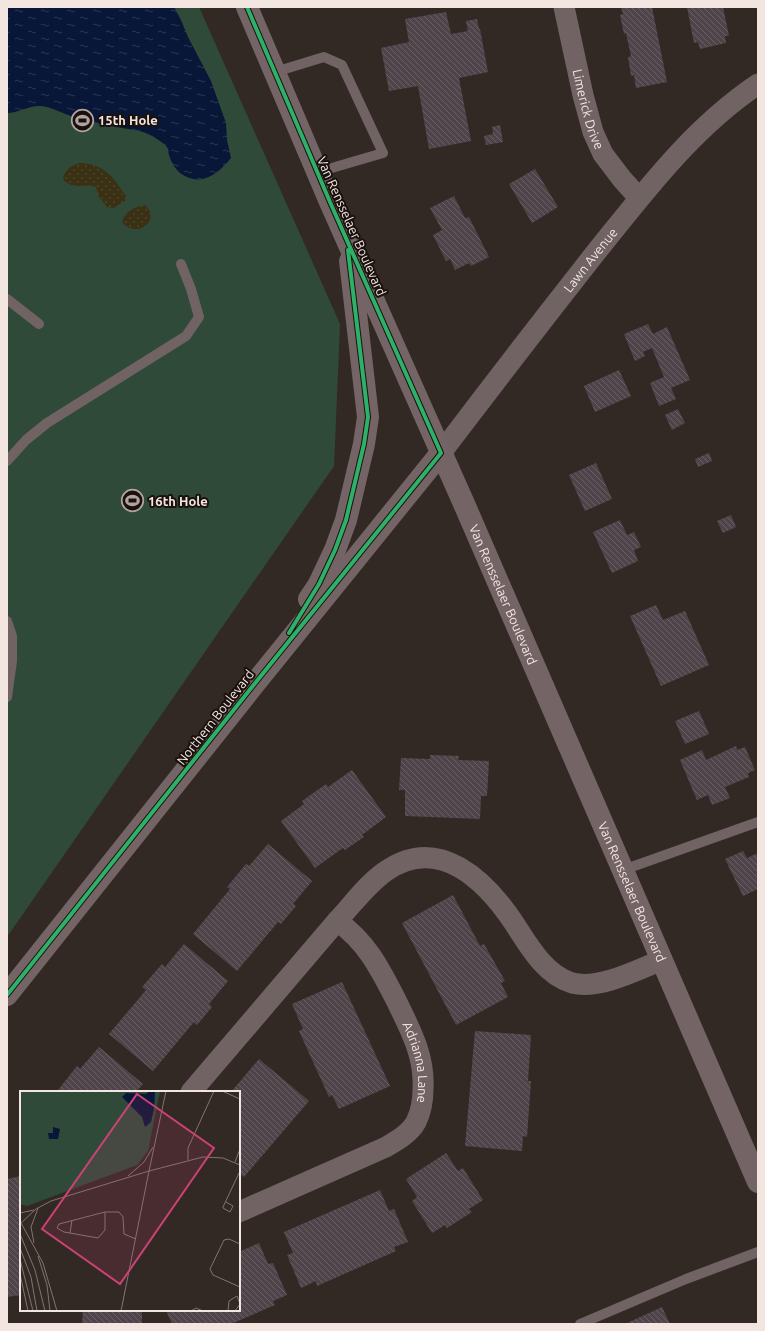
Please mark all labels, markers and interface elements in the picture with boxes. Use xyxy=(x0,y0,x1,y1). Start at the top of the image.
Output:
street label: Limerick Drive xyxy=(571,68,607,151)
sports icon: 15th Hole xyxy=(70,107,96,133)
place label: 15th Hole xyxy=(98,113,158,127)
street label: Van Rensselaer Boulevard xyxy=(315,154,389,298)
street label: Lawn Avenue xyxy=(561,225,620,295)
sports icon: 16th Hole xyxy=(120,488,146,514)
place label: 16th Hole xyxy=(148,494,208,508)
street label: Van Rensselaer Boulevard xyxy=(467,522,540,667)
street label: Northern Boulevard xyxy=(174,667,256,767)
street label: Van Rensselaer Boulevard xyxy=(596,820,669,964)
street label: Adrianna Lane xyxy=(400,1019,430,1104)
inset map xyxy=(20,1091,240,1311)

